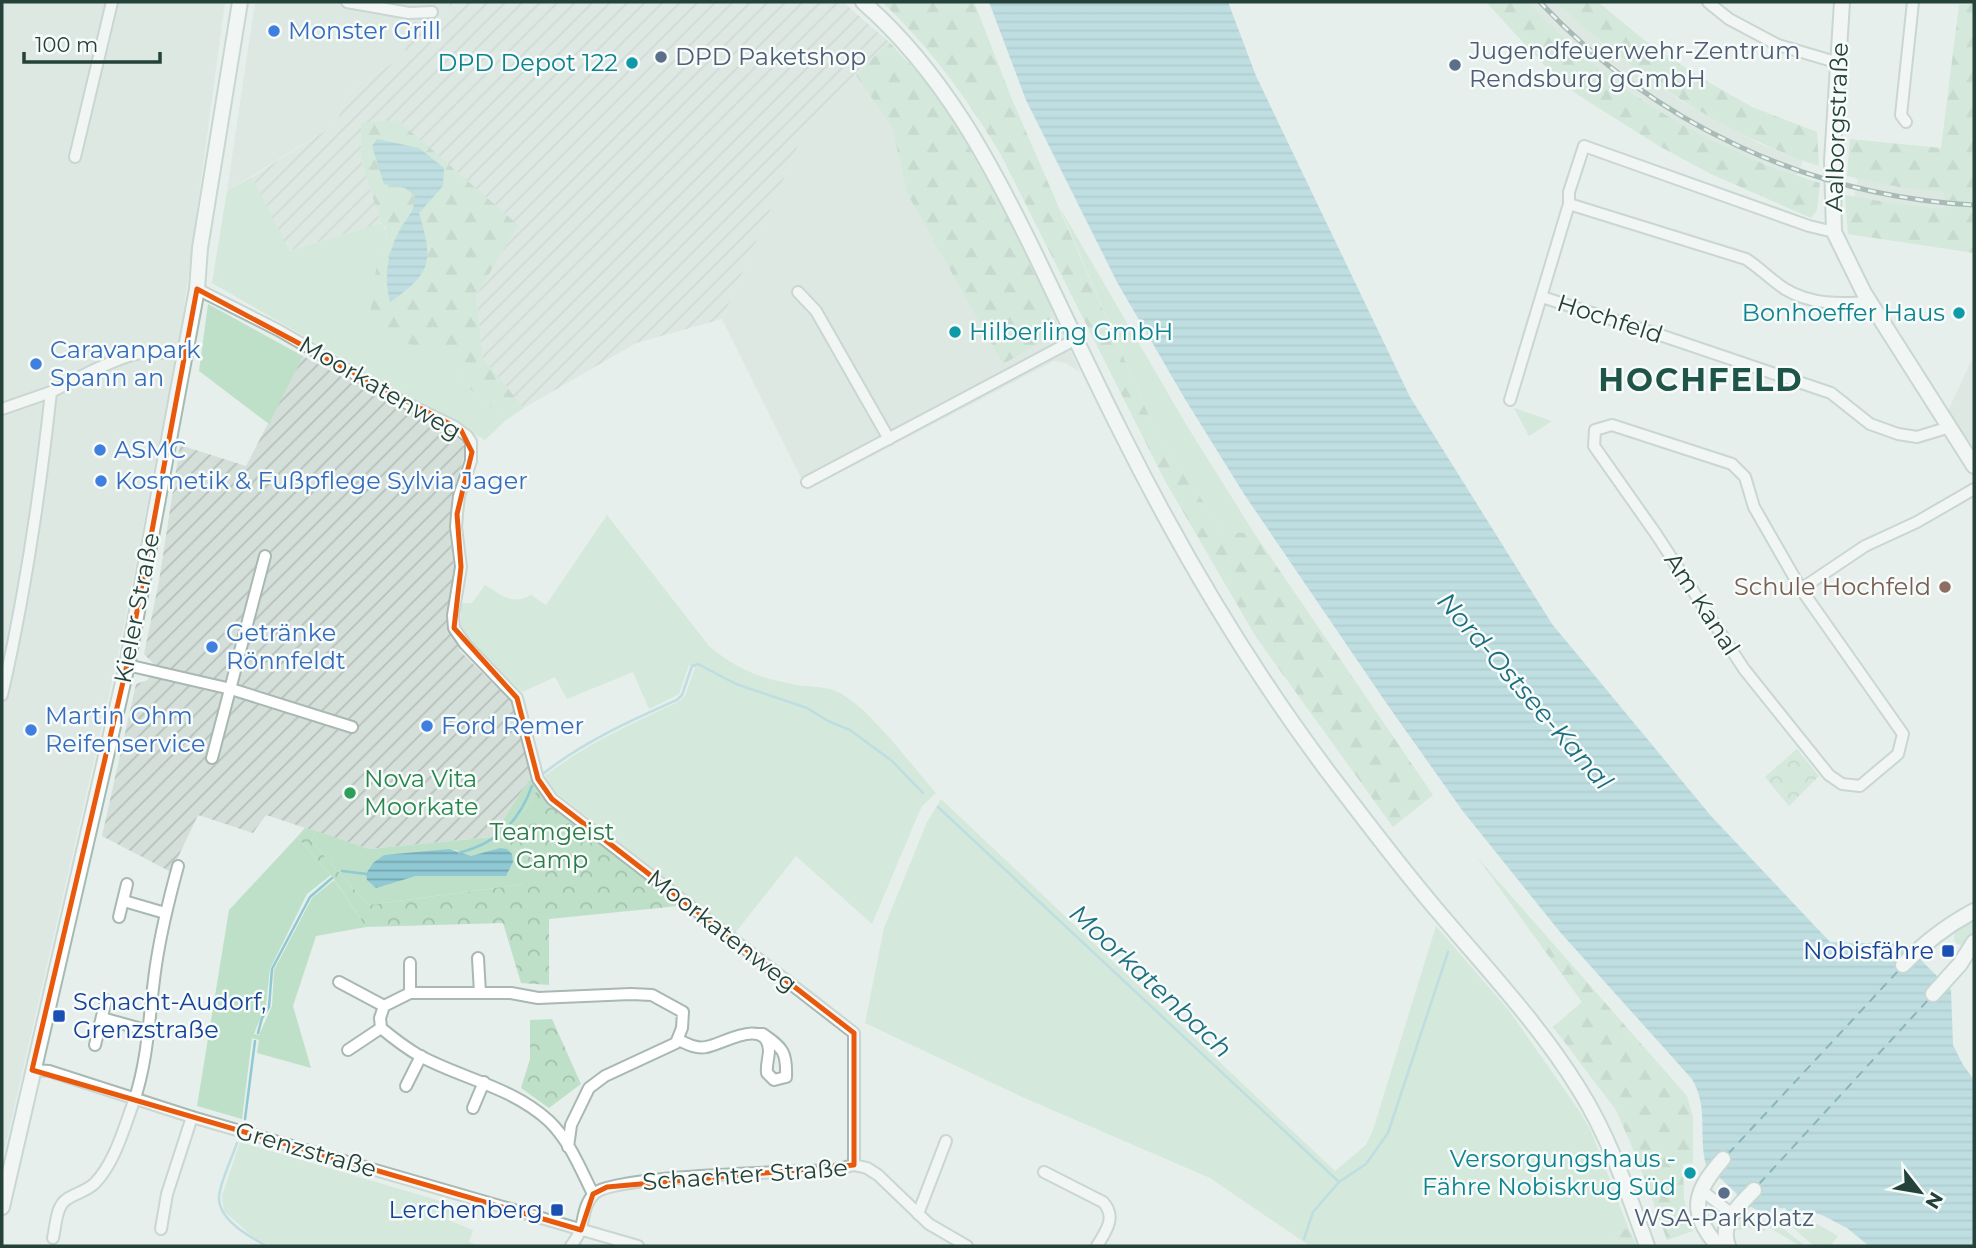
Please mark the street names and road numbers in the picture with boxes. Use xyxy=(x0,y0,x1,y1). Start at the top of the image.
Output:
street label: Aalborgstraße xyxy=(1819,42,1854,212)
street label: Hochfeld xyxy=(1554,288,1667,349)
street label: Moorkatenweg xyxy=(294,329,466,446)
street label: Kieler Straße xyxy=(108,530,165,686)
street label: Am Kanal xyxy=(1658,547,1746,661)
street label: Moorkatenweg xyxy=(642,863,803,998)
street label: Grenzstraße xyxy=(232,1116,380,1184)
street label: Schachter Straße xyxy=(641,1153,849,1196)

